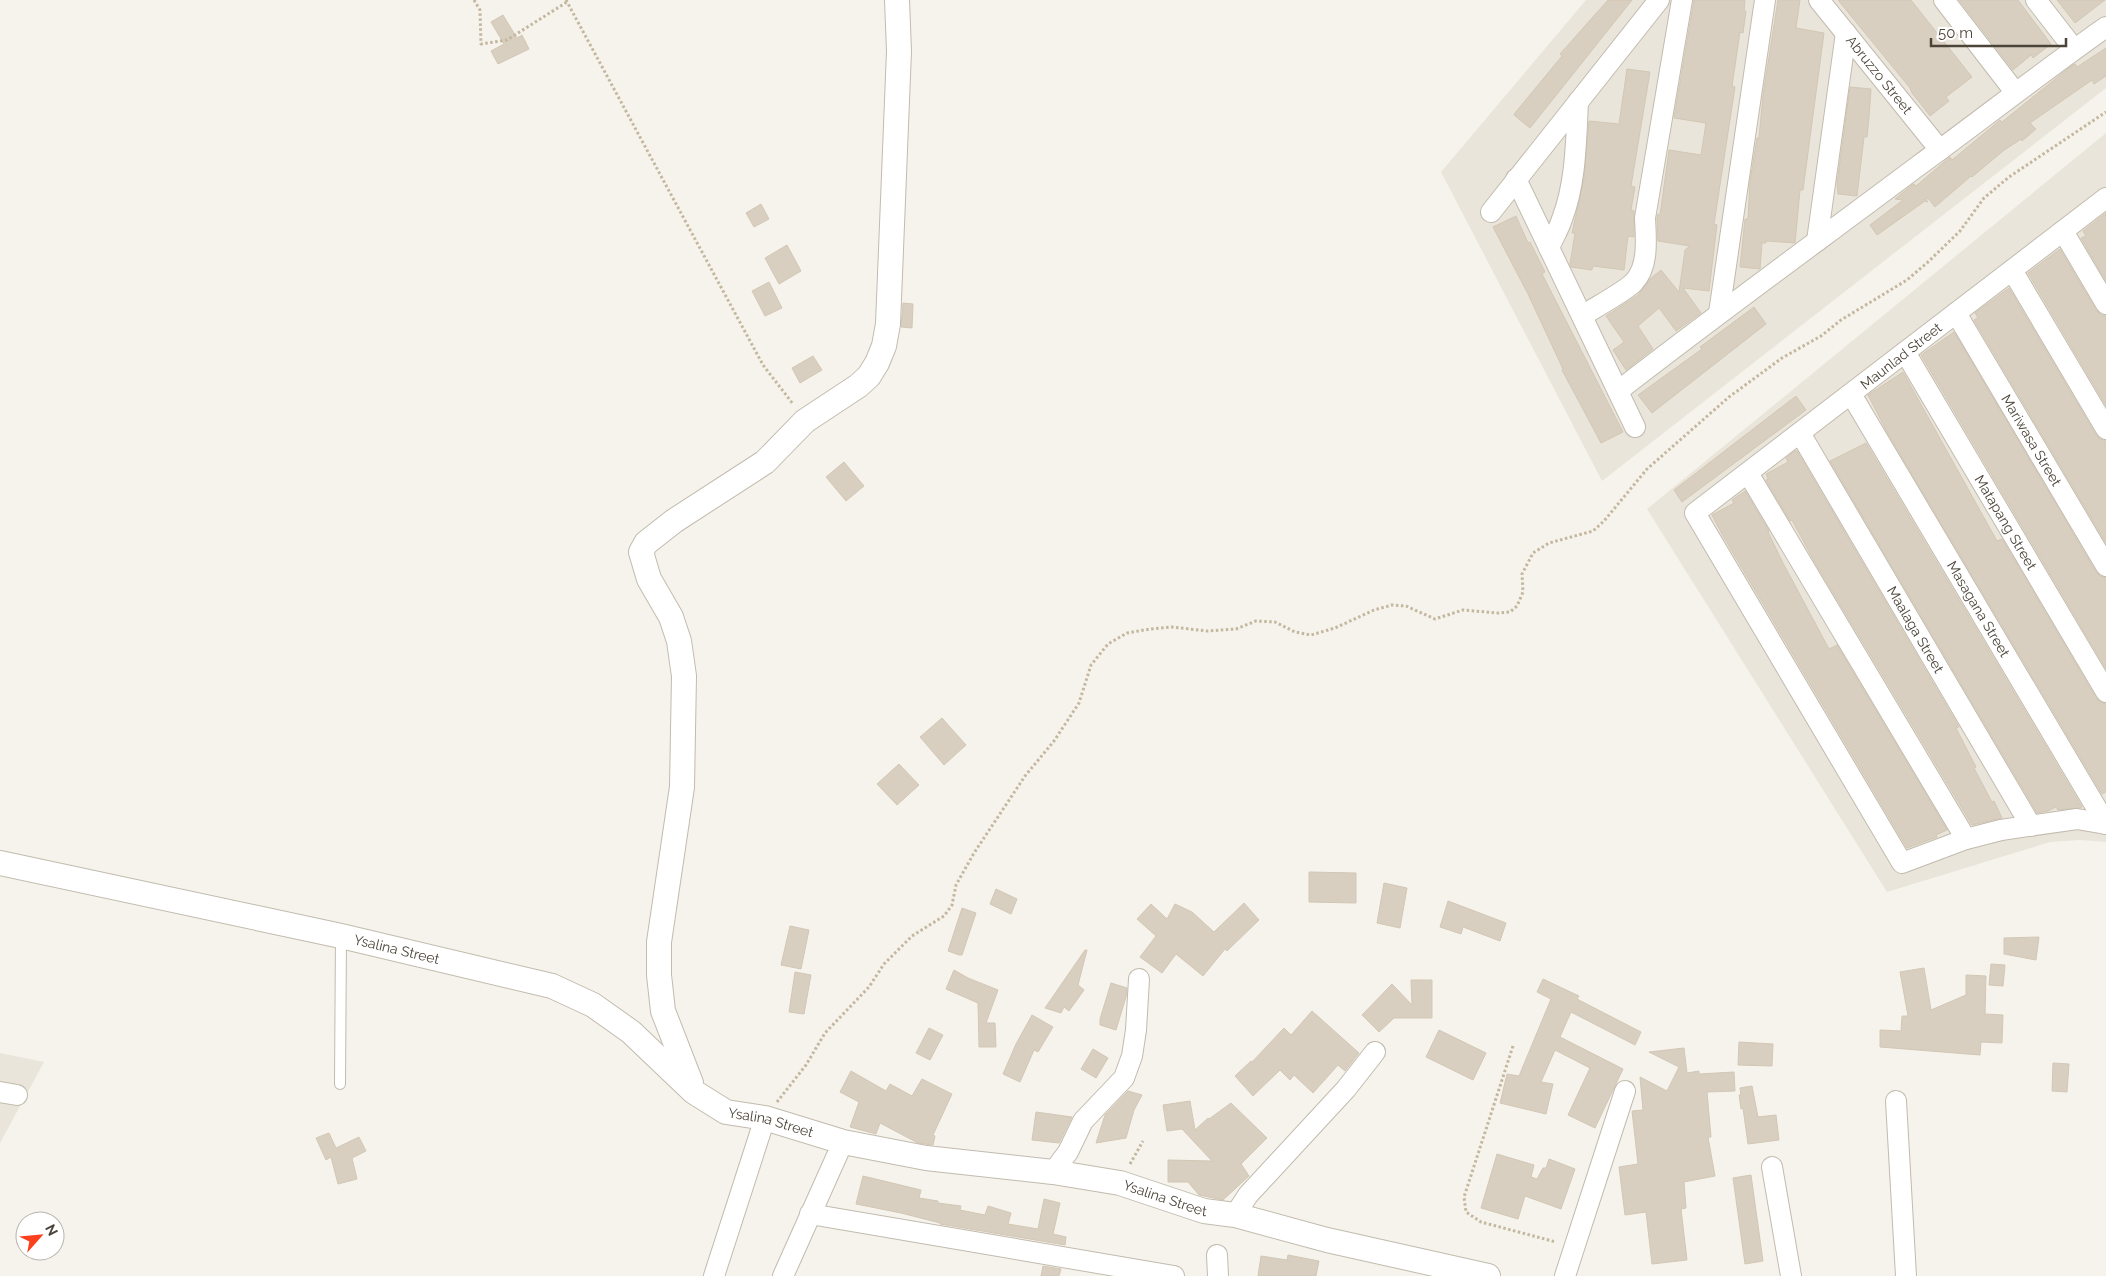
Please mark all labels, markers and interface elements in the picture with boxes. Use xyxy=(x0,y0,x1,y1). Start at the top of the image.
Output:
scale bar xyxy=(1931,15,2066,47)
text: 50 m xyxy=(1938,24,1973,42)
street label: Abruzzo Street xyxy=(1843,32,1916,117)
street label: Maunlad Street xyxy=(1857,319,1945,393)
street label: Mariwasa Street xyxy=(1998,392,2065,489)
street label: Matapang Street xyxy=(1971,472,2040,573)
street label: Masagana Street xyxy=(1944,558,2013,660)
street label: Maalaga Street xyxy=(1884,583,1947,676)
street label: Ysalina Street xyxy=(352,931,441,967)
street label: Ysalina Street xyxy=(727,1104,816,1140)
street label: Ysalina Street xyxy=(1121,1177,1208,1219)
north arrow xyxy=(15,1211,65,1261)
text: N xyxy=(42,1222,61,1238)

